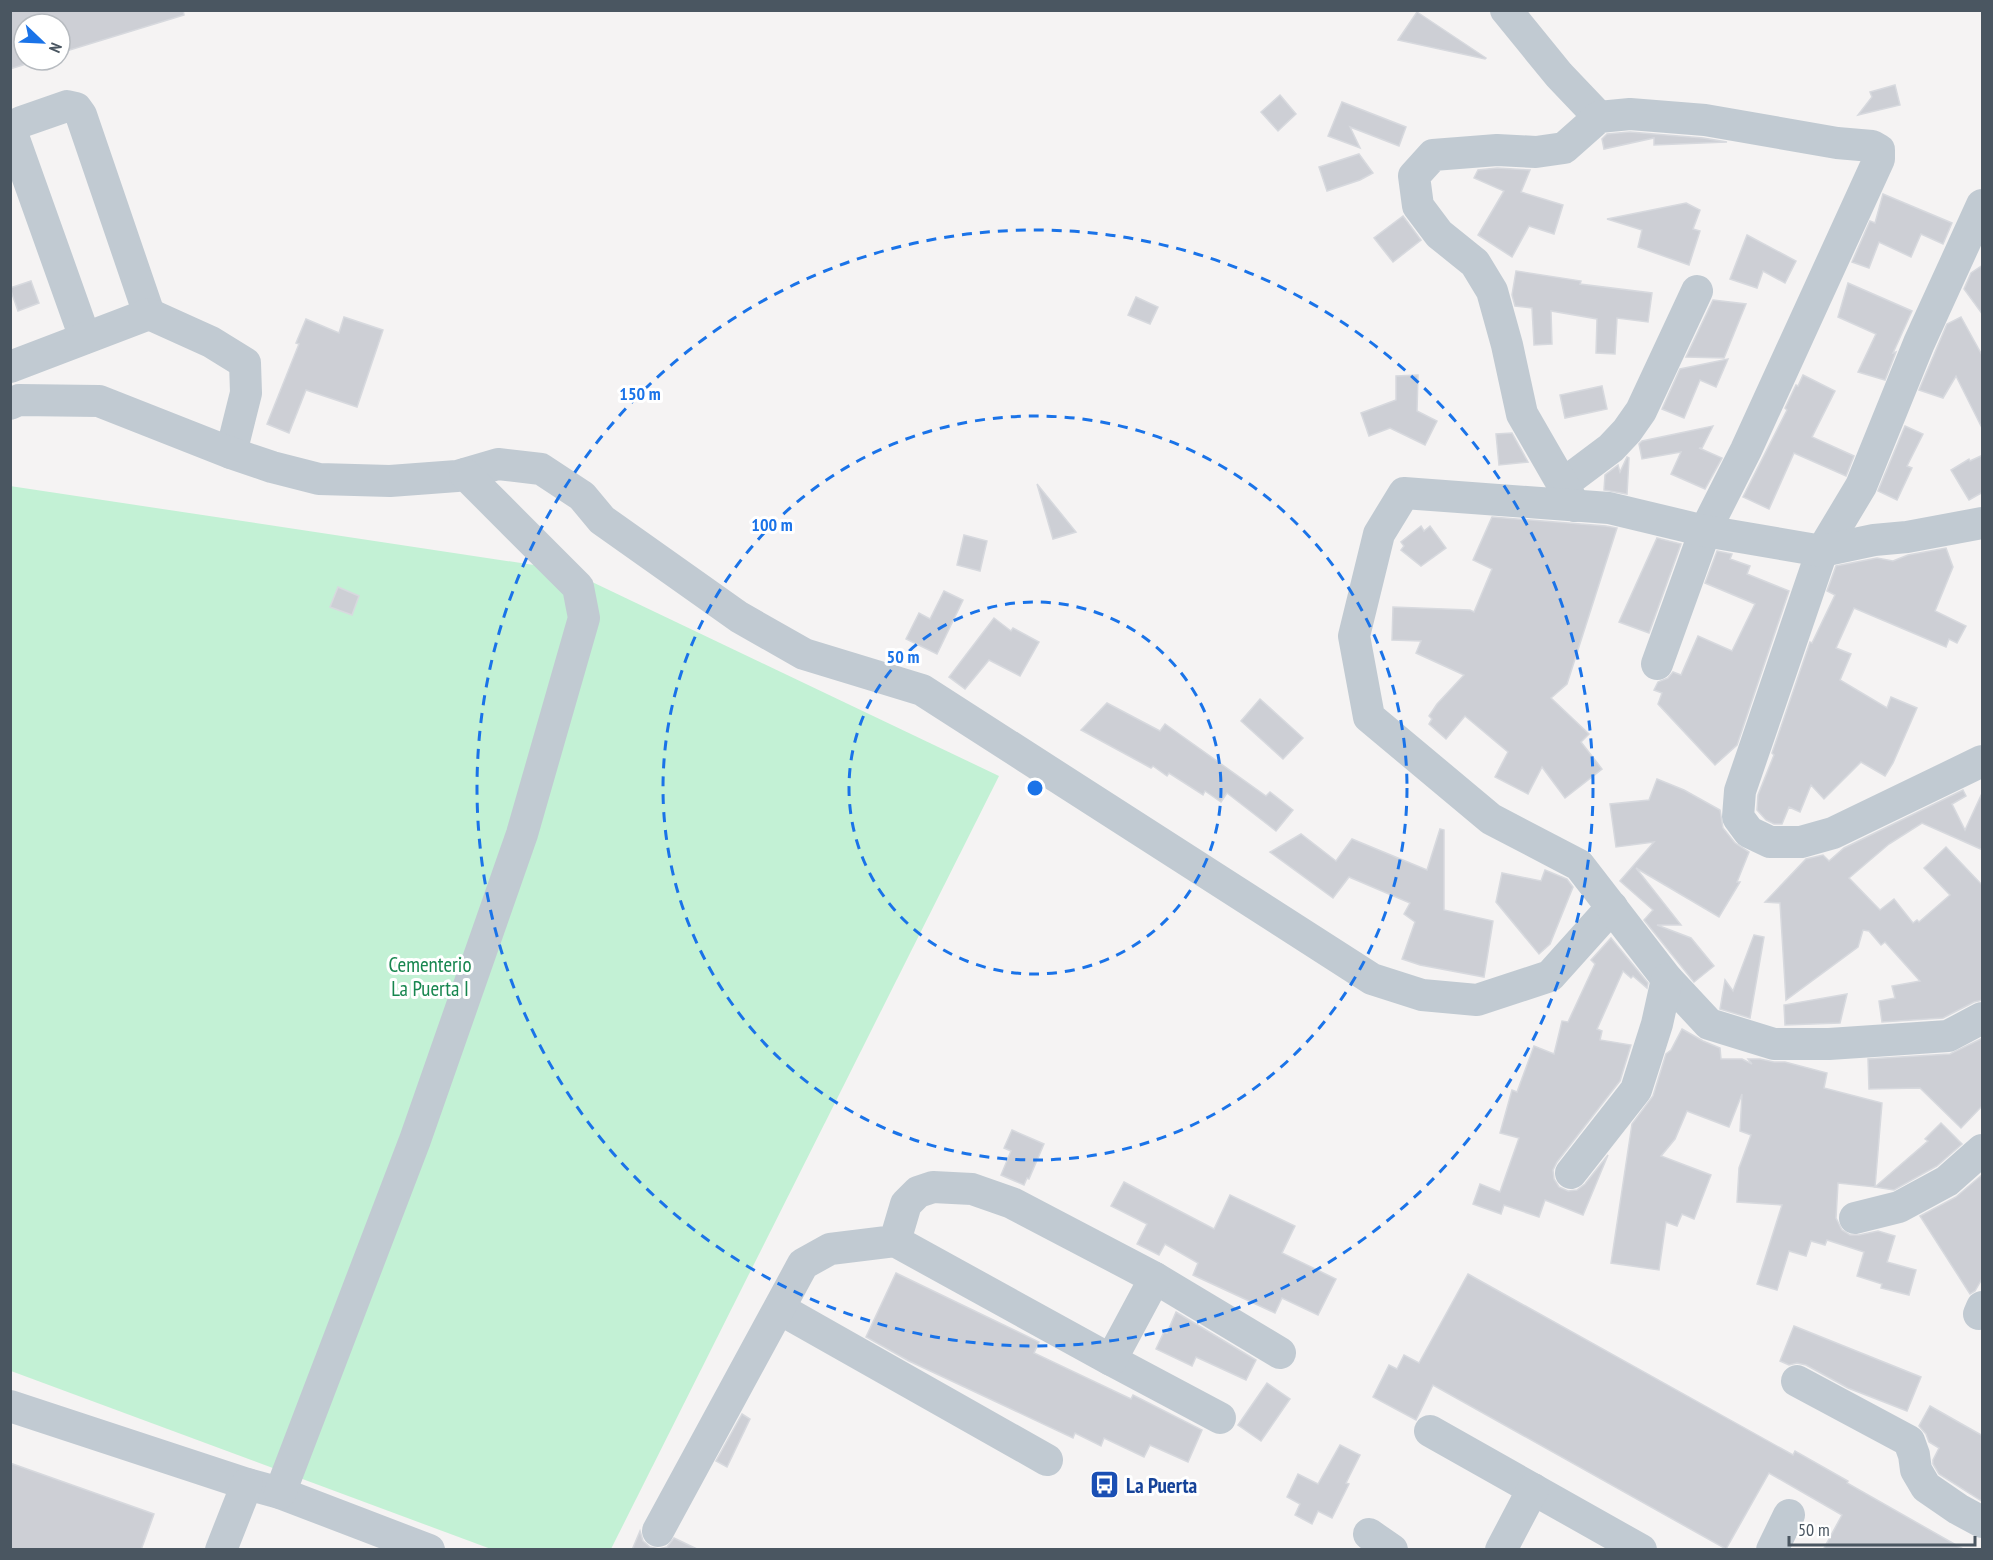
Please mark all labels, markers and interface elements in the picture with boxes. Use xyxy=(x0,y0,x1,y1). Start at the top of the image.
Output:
north arrow xyxy=(12,12,72,72)
text: N xyxy=(45,40,67,56)
text: 150 m xyxy=(619,382,661,405)
text: 100 m xyxy=(751,513,793,536)
text: 50 m xyxy=(887,645,919,668)
centre of rings xyxy=(1025,778,1045,798)
park label: Cementerio La Puerta I xyxy=(389,951,471,1002)
bus stop icon: La Puerta xyxy=(1089,1469,1121,1501)
place label: La Puerta xyxy=(1126,1472,1198,1499)
scale bar xyxy=(1789,1509,1975,1547)
text: 50 m xyxy=(1798,1518,1830,1541)

